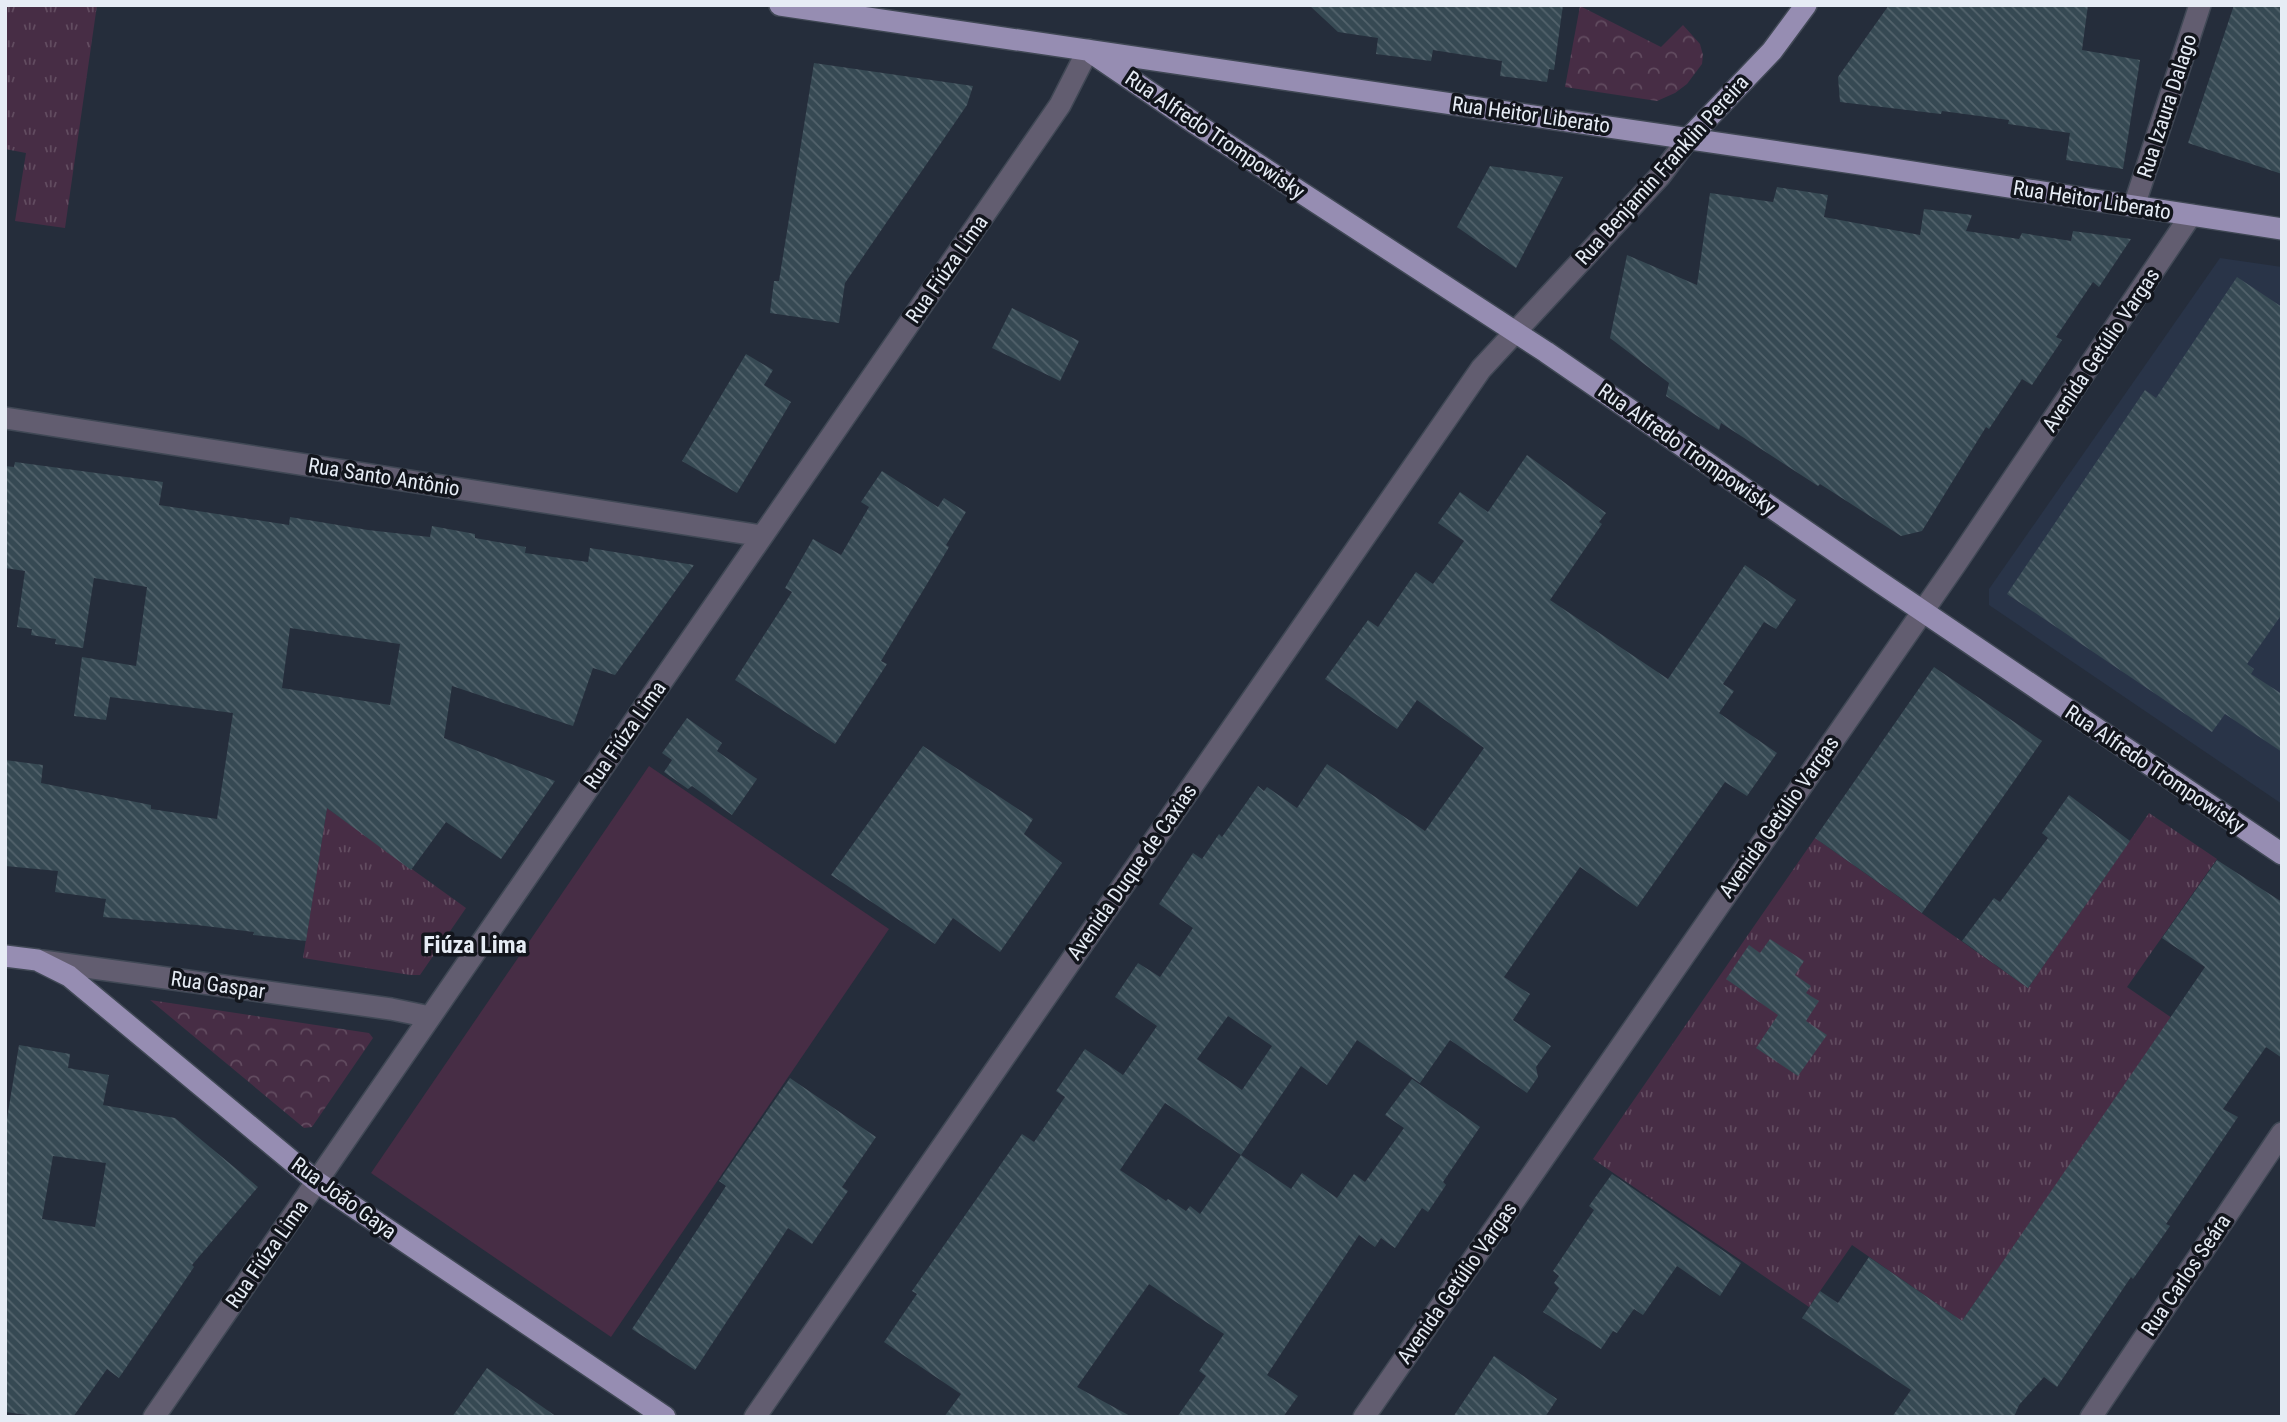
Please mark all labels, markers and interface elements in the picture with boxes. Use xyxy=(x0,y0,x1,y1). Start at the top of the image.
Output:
street label: Rua Izaura Dalago xyxy=(2132,31,2202,181)
street label: Rua Alfredo Trompowisky xyxy=(1121,66,1309,204)
street label: Rua Benjamin Franklin Pereira xyxy=(1571,70,1753,270)
street label: Rua Heitor Liberato xyxy=(1450,92,1612,138)
street label: Rua Heitor Liberato xyxy=(2011,176,2173,224)
street label: Rua Fiúza Lima xyxy=(901,210,993,328)
street label: Avenida Getúlio Vargas xyxy=(2037,264,2165,436)
street label: Rua Alfredo Trompowisky xyxy=(1594,379,1781,519)
street label: Rua Santo Antônio xyxy=(307,453,461,501)
street label: Rua Fiúza Lima xyxy=(579,676,671,794)
street label: Rua Alfredo Trompowisky xyxy=(2061,700,2249,838)
street label: Avenida Getúlio Vargas xyxy=(1714,732,1844,902)
street label: Avenida Duque de Caxias xyxy=(1062,780,1202,964)
district label: Fiúza Lima xyxy=(423,931,527,959)
street label: Rua Gaspar xyxy=(169,967,267,1003)
street label: Rua João Gaya xyxy=(287,1152,401,1244)
street label: Rua Fiúza Lima xyxy=(221,1195,313,1313)
street label: Avenida Getúlio Vargas xyxy=(1392,1198,1522,1368)
street label: Rua Carlos Seára xyxy=(2137,1210,2235,1340)

